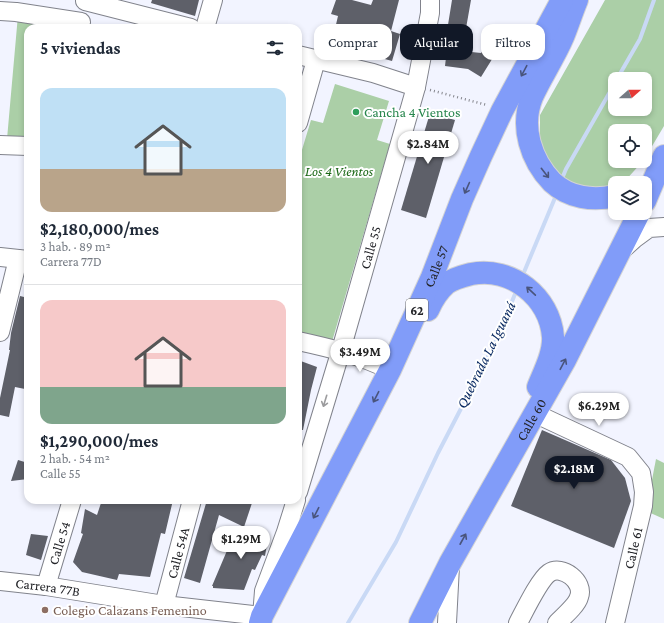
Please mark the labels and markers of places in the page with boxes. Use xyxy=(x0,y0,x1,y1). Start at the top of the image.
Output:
place label: Cancha 4 Vientos xyxy=(364,104,460,120)
marker: Cancha 4 Vientos xyxy=(351,107,361,117)
pin: $2.84M xyxy=(395,131,461,165)
pin: $3.49M xyxy=(327,339,393,373)
pin: $6.29M xyxy=(566,393,632,427)
pin: $2.18M xyxy=(541,456,607,490)
pin: $1.29M xyxy=(208,526,274,560)
place label: Colegio Calazans Femenino xyxy=(53,602,207,618)
marker: Colegio Calazans Femenino xyxy=(40,605,50,615)

